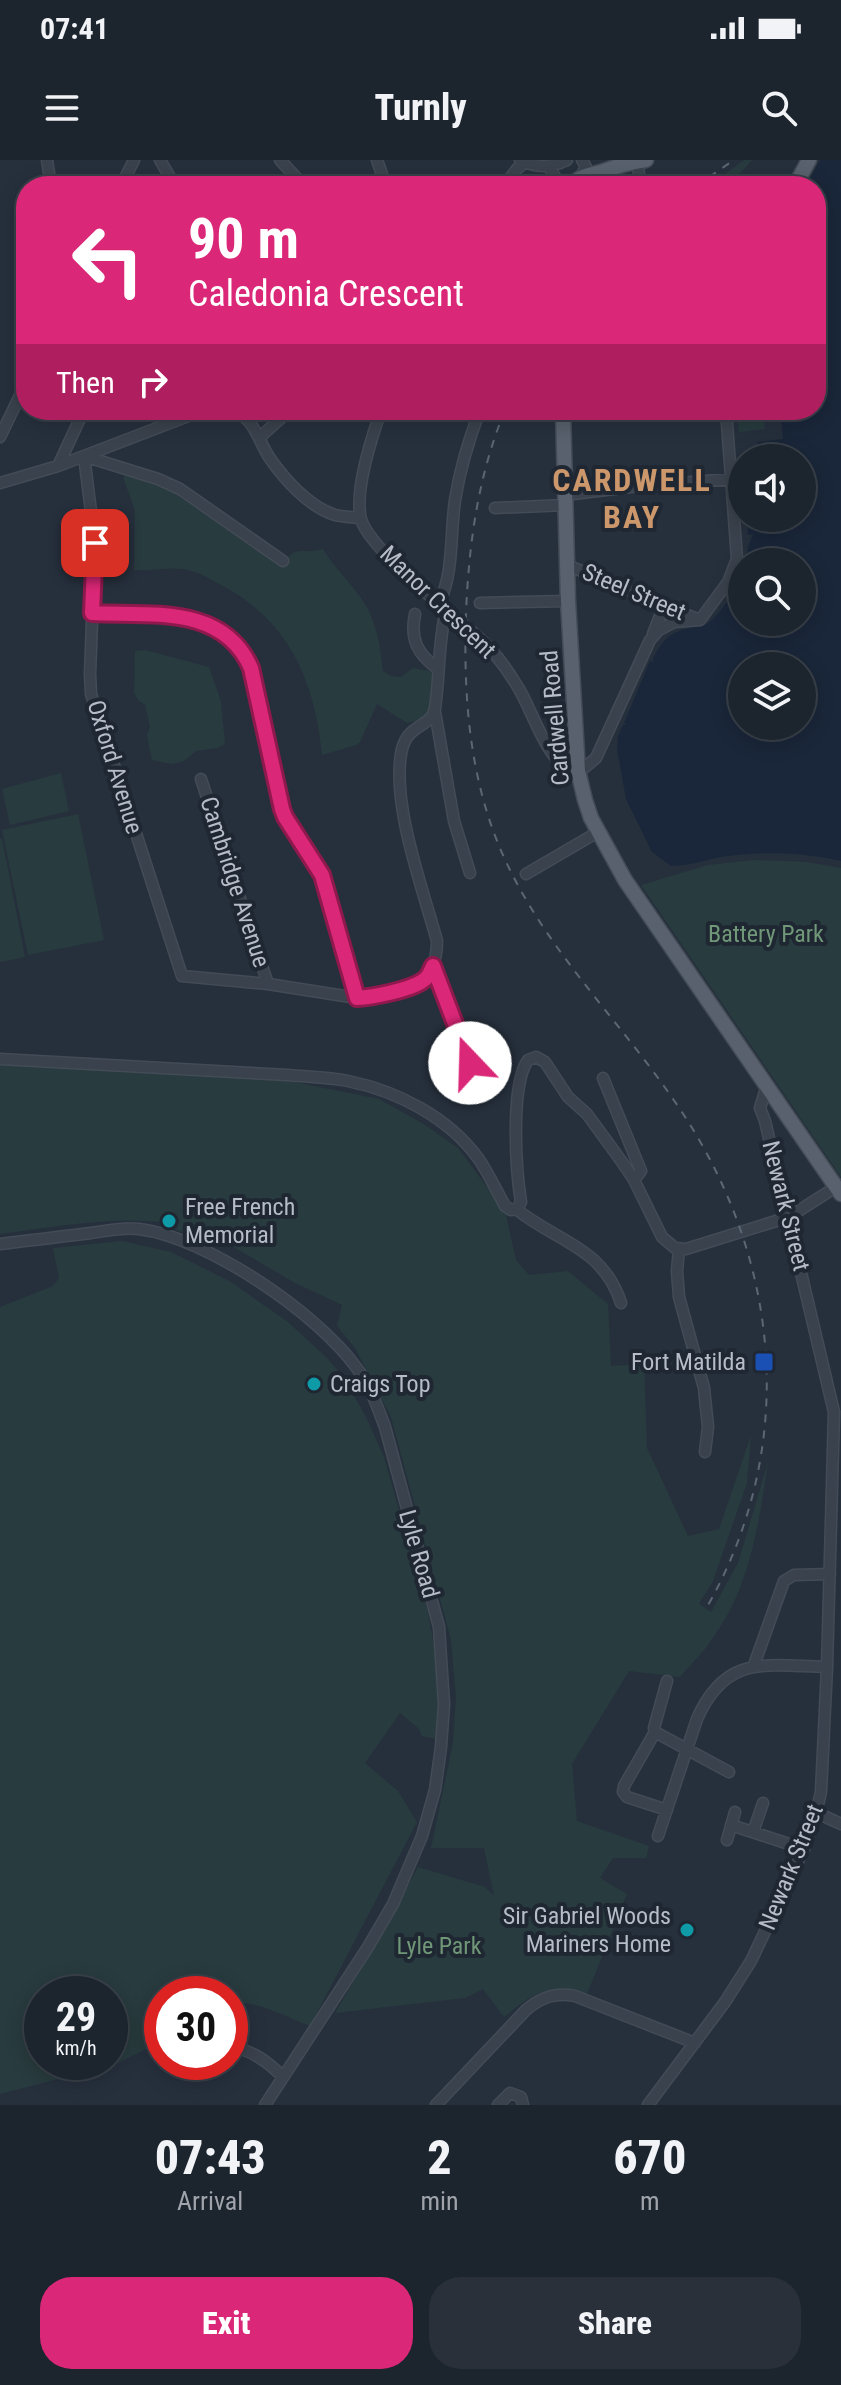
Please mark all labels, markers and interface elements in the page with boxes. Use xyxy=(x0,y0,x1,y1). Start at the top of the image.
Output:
text: 07:41 xyxy=(40,11,109,46)
icon: menu xyxy=(40,86,84,130)
icon: search xyxy=(757,86,801,130)
text: Turnly xyxy=(375,87,466,129)
text: 90 m xyxy=(188,206,299,272)
icon: left xyxy=(56,208,160,312)
text: Caledonia Crescent xyxy=(188,273,464,315)
icon: right xyxy=(131,360,175,404)
text: Then xyxy=(56,365,115,400)
map controls xyxy=(728,444,816,740)
button: sound xyxy=(728,444,816,532)
district label: CARDWELL BAY xyxy=(552,461,712,536)
pin xyxy=(61,509,129,577)
icon: arrive xyxy=(73,521,117,565)
street label: Manor Crescent xyxy=(374,540,502,664)
button: search xyxy=(728,548,816,636)
street label: Steel Street xyxy=(578,558,690,626)
street label: Cardwell Road xyxy=(535,649,575,787)
button: layers xyxy=(728,652,816,740)
street label: Oxford Avenue xyxy=(81,697,149,837)
street label: Cambridge Avenue xyxy=(194,793,276,971)
park label: Battery Park xyxy=(708,920,824,948)
position arrow xyxy=(428,1021,512,1105)
street label: Newark Street xyxy=(756,1138,816,1274)
place label: Free French Memorial xyxy=(185,1193,295,1249)
marker: Free French Memorial xyxy=(160,1212,178,1230)
place label: Fort Matilda xyxy=(631,1348,746,1376)
marker: Fort Matilda xyxy=(753,1351,775,1373)
place label: Craigs Top xyxy=(330,1370,431,1398)
marker: Craigs Top xyxy=(305,1375,323,1393)
street label: Lyle Road xyxy=(393,1507,445,1601)
street label: Newark Street xyxy=(753,1800,829,1934)
place label: Sir Gabriel Woods Mariners Home xyxy=(503,1902,671,1958)
marker: Sir Gabriel Woods Mariners Home xyxy=(678,1921,696,1939)
park label: Lyle Park xyxy=(397,1932,482,1960)
speed limit sign: 30 xyxy=(144,1976,248,2080)
text: 29 xyxy=(56,1994,96,2041)
text: km/h xyxy=(55,2036,97,2060)
text: 07:43 xyxy=(155,2129,266,2186)
text: 2 xyxy=(427,2129,452,2186)
text: 670 xyxy=(613,2129,686,2186)
text: Arrival xyxy=(177,2186,243,2216)
text: min xyxy=(420,2186,459,2216)
text: m xyxy=(640,2186,660,2216)
button: Exit xyxy=(40,2277,413,2369)
button: Share xyxy=(429,2277,801,2369)

